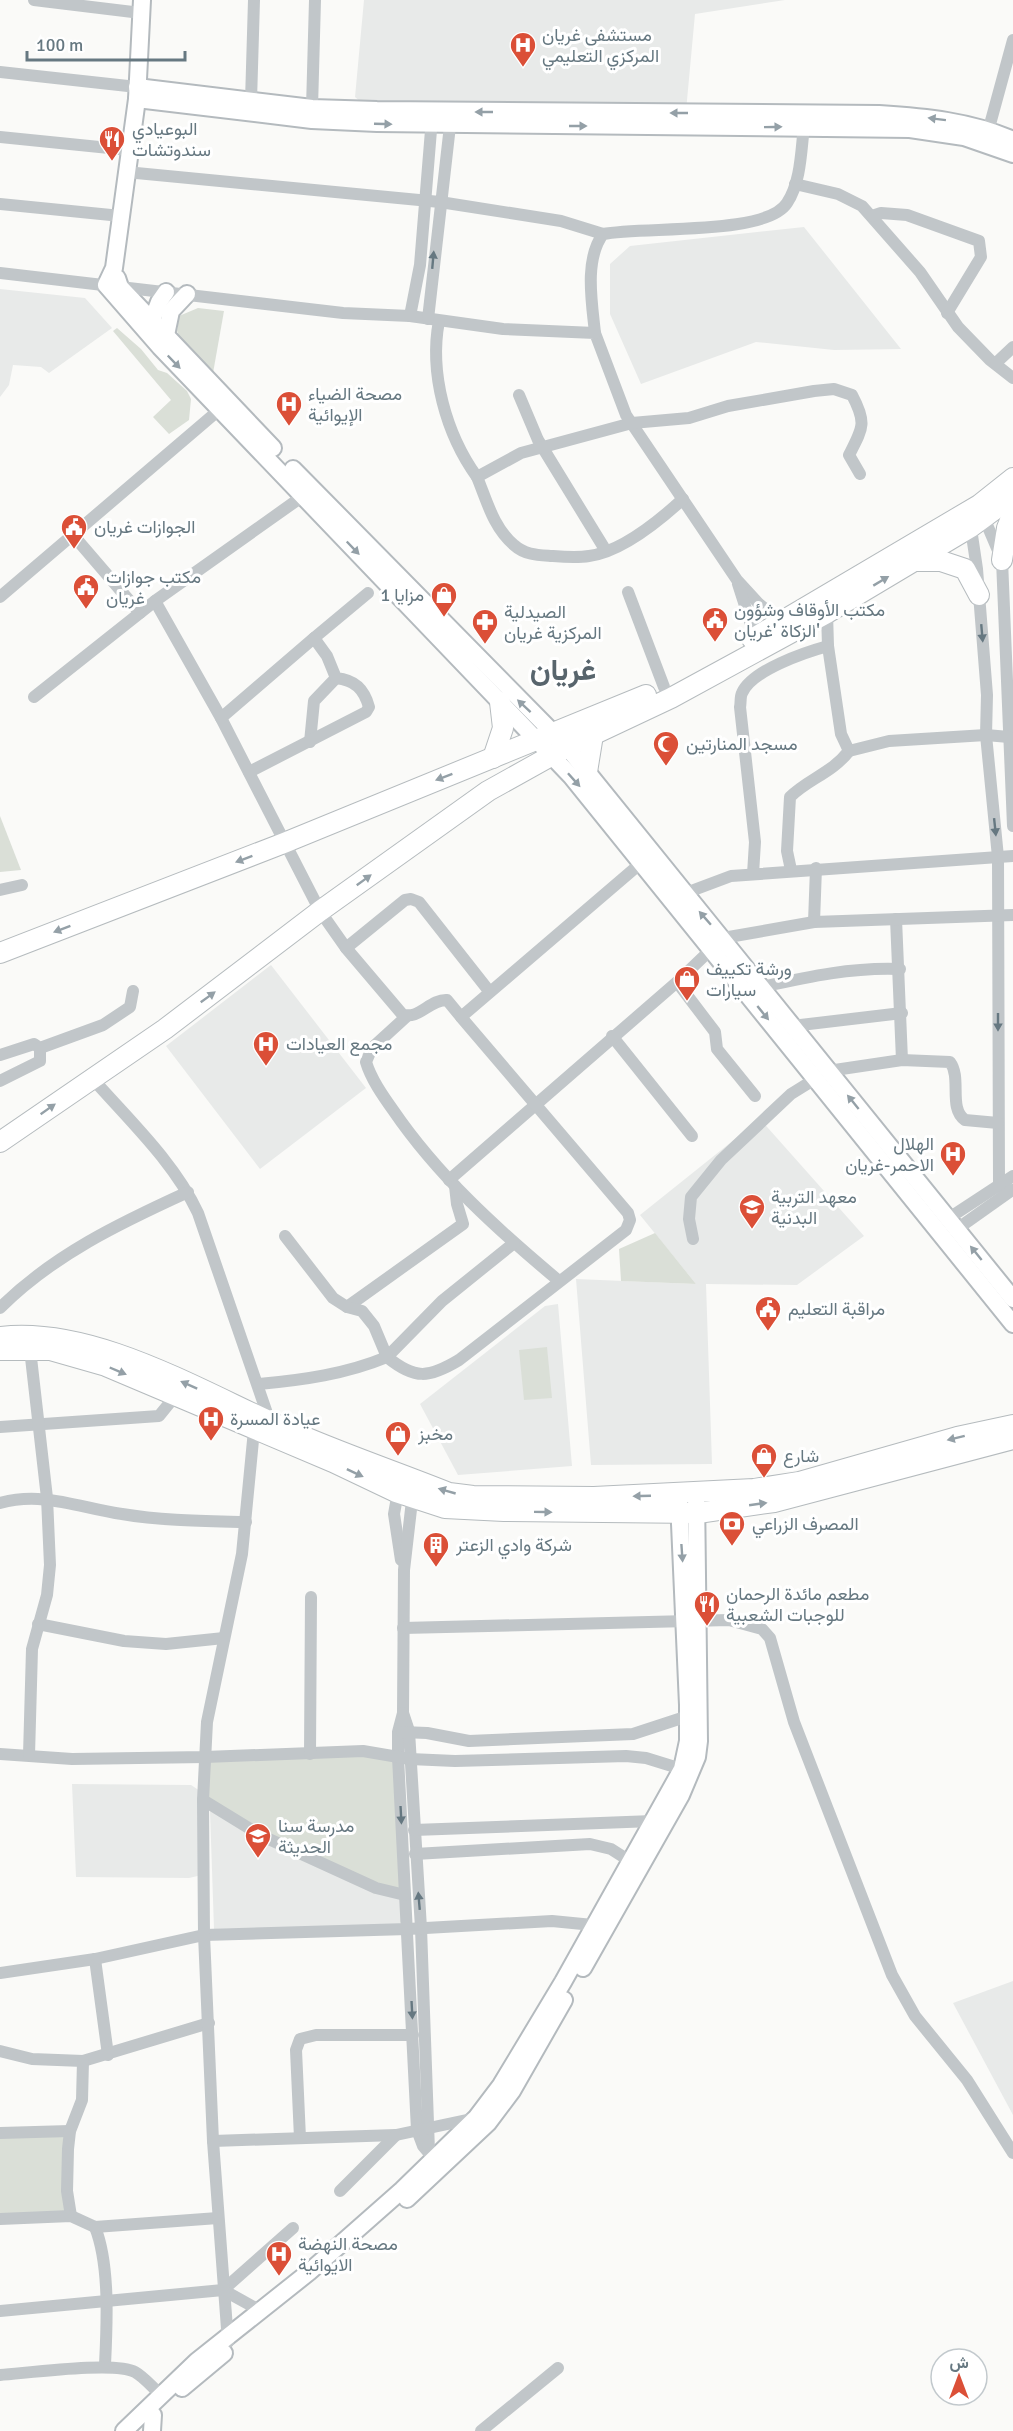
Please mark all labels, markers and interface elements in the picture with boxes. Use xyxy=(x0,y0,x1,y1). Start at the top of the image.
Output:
scale bar xyxy=(27,24,184,62)
place label: مستشفى غريان المركزي التعليمي xyxy=(542,24,659,71)
hospital icon: مستشفى غريان المركزي التعليمي xyxy=(508,30,538,68)
text: 100 m xyxy=(36,34,83,56)
one-way arrow xyxy=(474,107,493,117)
one-way arrow xyxy=(669,109,688,118)
one-way arrow xyxy=(927,114,946,124)
place label: البوعيادي سندوتشات xyxy=(132,118,211,161)
one-way arrow xyxy=(373,119,392,128)
one-way arrow xyxy=(568,121,587,131)
one-way arrow xyxy=(763,122,782,132)
restaurant icon: البوعيادي سندوتشات xyxy=(97,124,127,162)
one-way arrow xyxy=(428,251,438,270)
one-way arrow xyxy=(167,355,181,370)
place label: مصحة الضياء الإيوائية xyxy=(308,383,402,427)
hospital icon: مصحة الضياء الإيوائية xyxy=(274,389,304,427)
public building icon: الجوازات غريان xyxy=(59,512,89,550)
place label: الجوازات غريان xyxy=(94,516,195,538)
one-way arrow xyxy=(346,540,359,555)
place label: مكتب جوازات غريان xyxy=(106,566,201,609)
public building icon: مكتب جوازات غريان xyxy=(71,572,101,610)
one-way arrow xyxy=(873,576,890,586)
shop icon: مزايا 1 xyxy=(429,580,459,618)
place label: مزايا 1 xyxy=(380,584,424,606)
place label: مكتب الأوقاف وشؤون الزكاة 'غريان' xyxy=(734,599,885,642)
place label: الصيدلية المركزية غريان xyxy=(504,601,602,644)
public building icon: مكتب الأوقاف وشؤون الزكاة 'غريان' xyxy=(700,605,730,643)
pharmacy icon: الصيدلية المركزية غريان xyxy=(470,607,500,645)
one-way arrow xyxy=(977,623,987,642)
district label: غريان xyxy=(530,652,596,689)
one-way arrow xyxy=(517,699,531,713)
mosque icon: مسجد المنارتين xyxy=(651,729,681,767)
place label: مسجد المنارتين xyxy=(686,733,798,755)
one-way arrow xyxy=(568,772,581,788)
one-way arrow xyxy=(435,773,453,783)
one-way arrow xyxy=(990,817,1000,836)
one-way arrow xyxy=(235,855,253,864)
one-way arrow xyxy=(355,874,371,886)
one-way arrow xyxy=(699,911,712,926)
one-way arrow xyxy=(53,925,71,935)
place label: ورشة تكييف سيارات xyxy=(706,958,792,1001)
shop icon: ورشة تكييف سيارات xyxy=(672,964,702,1002)
one-way arrow xyxy=(199,991,215,1003)
one-way arrow xyxy=(757,1005,770,1021)
one-way arrow xyxy=(993,1012,1003,1031)
hospital icon: مجمع العيادات xyxy=(251,1029,281,1067)
place label: مجمع العيادات xyxy=(286,1033,392,1056)
one-way arrow xyxy=(847,1094,860,1110)
one-way arrow xyxy=(40,1104,56,1115)
place label: الهلال الاحمر-غريان xyxy=(845,1133,934,1176)
hospital icon: الهلال الاحمر-غريان xyxy=(938,1139,968,1177)
place label: معهد التربية البدنية xyxy=(771,1186,857,1229)
school or university icon: معهد التربية البدنية xyxy=(737,1192,767,1230)
one-way arrow xyxy=(970,1245,983,1261)
public building icon: مراقبة التعليم xyxy=(753,1294,783,1332)
place label: مراقبة التعليم xyxy=(788,1298,885,1321)
one-way arrow xyxy=(109,1367,127,1376)
one-way arrow xyxy=(181,1381,198,1390)
hospital icon: عيادة المسرة xyxy=(196,1404,226,1442)
place label: عيادة المسرة xyxy=(230,1408,320,1430)
shop icon: مخبز xyxy=(383,1419,413,1457)
place label: مخبز xyxy=(417,1423,453,1445)
one-way arrow xyxy=(947,1434,965,1444)
shop icon: شارع xyxy=(749,1441,779,1479)
place label: شارع xyxy=(783,1445,819,1468)
one-way arrow xyxy=(347,1468,364,1477)
one-way arrow xyxy=(438,1486,456,1495)
one-way arrow xyxy=(632,1491,651,1500)
one-way arrow xyxy=(749,1499,768,1508)
one-way arrow xyxy=(534,1507,553,1517)
bank icon: المصرف الزراعي xyxy=(717,1509,747,1547)
place label: المصرف الزراعي xyxy=(752,1513,859,1539)
building icon: شركة وادي الزعتر xyxy=(421,1530,451,1568)
place label: شركة وادي الزعتر xyxy=(455,1534,572,1560)
one-way arrow xyxy=(677,1543,687,1562)
place label: مطعم مائدة الرحمان للوجبات الشعبية xyxy=(726,1583,869,1626)
restaurant icon: مطعم مائدة الرحمان للوجبات الشعبية xyxy=(692,1589,722,1627)
one-way arrow xyxy=(396,1806,405,1825)
place label: مدرسة سنا الحديثة xyxy=(278,1815,354,1858)
school or university icon: مدرسة سنا الحديثة xyxy=(243,1821,273,1859)
one-way arrow xyxy=(414,1892,424,1911)
one-way arrow xyxy=(408,2001,417,2020)
place label: مصحة النهضة الايوائية xyxy=(298,2233,398,2276)
hospital icon: مصحة النهضة الايوائية xyxy=(264,2239,294,2277)
north arrow xyxy=(929,2347,989,2407)
text: ش xyxy=(949,2353,969,2373)

